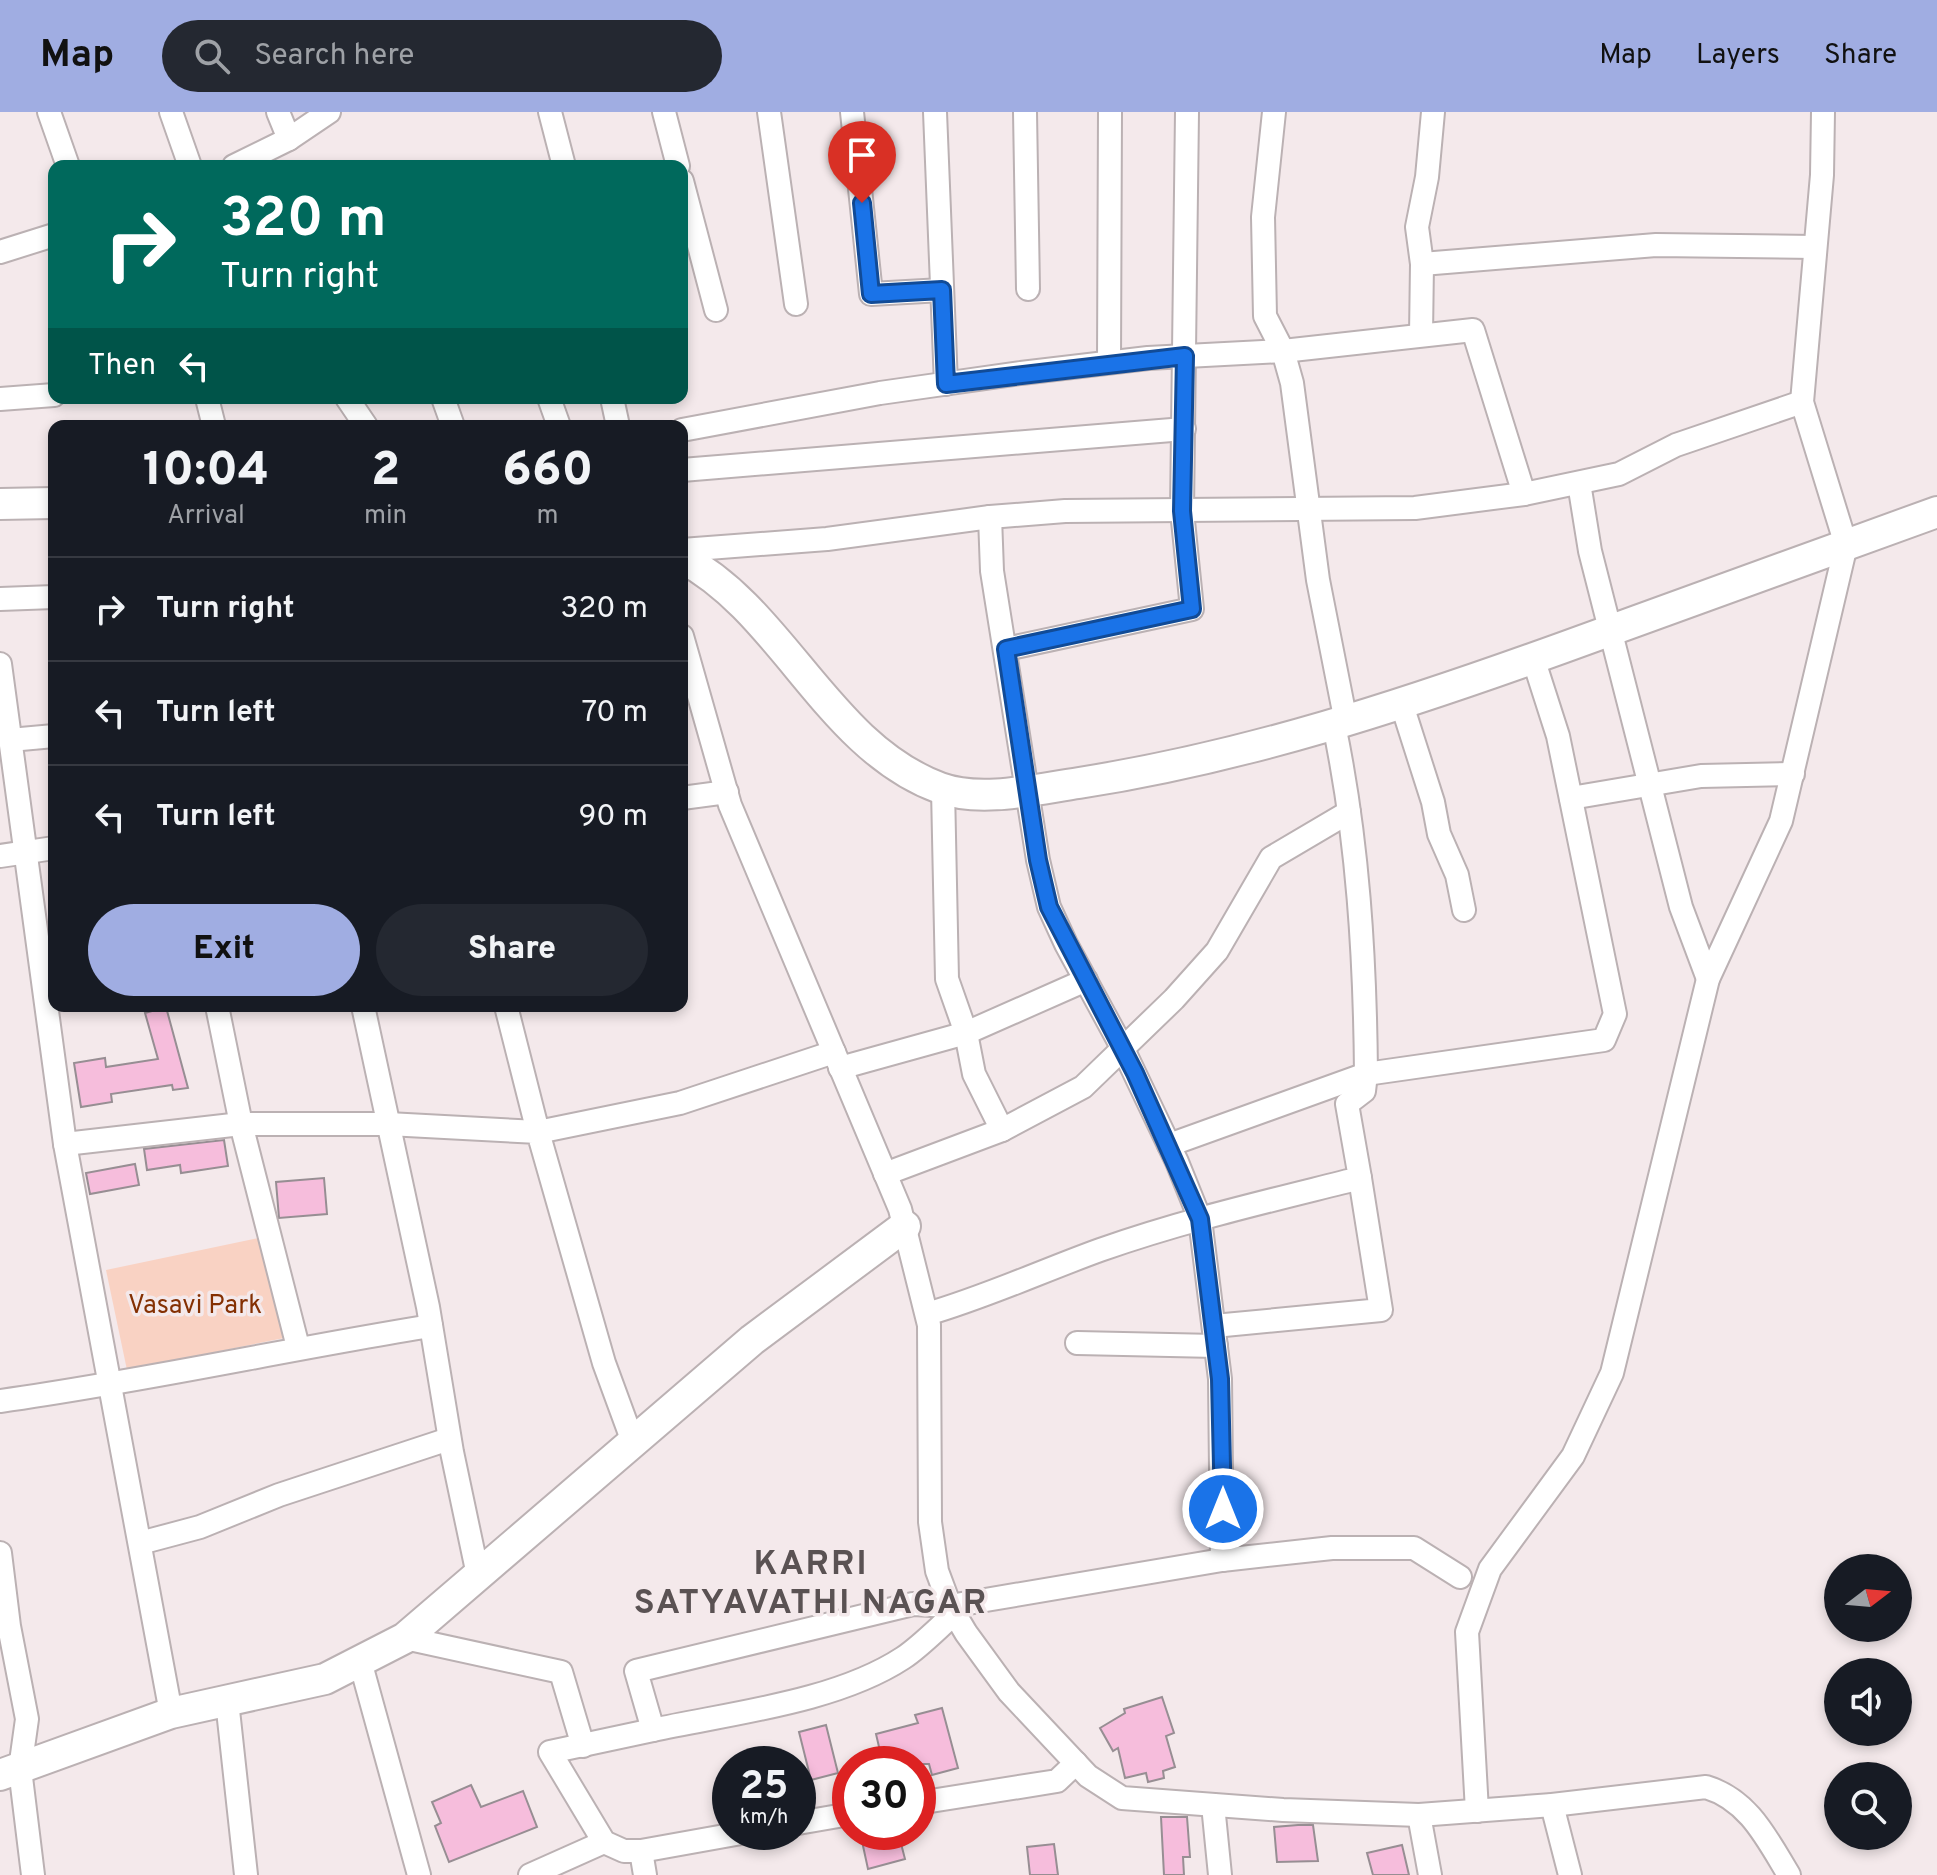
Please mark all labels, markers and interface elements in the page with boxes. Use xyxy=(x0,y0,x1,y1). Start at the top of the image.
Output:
search box xyxy=(162,20,722,92)
text: Map xyxy=(40,32,114,81)
icon: search xyxy=(190,34,234,78)
text: Search here xyxy=(254,38,414,75)
text: Map xyxy=(1599,38,1652,74)
text: Layers xyxy=(1696,38,1780,74)
text: Share xyxy=(1824,38,1897,74)
pin xyxy=(828,121,896,203)
icon: arrive xyxy=(840,133,884,177)
text: 320 m xyxy=(220,186,387,256)
icon: right xyxy=(88,192,192,296)
text: Turn right xyxy=(220,255,379,301)
icon: left xyxy=(172,344,216,388)
text: Then xyxy=(88,348,156,385)
text: 10:04 xyxy=(143,442,269,502)
text: 2 xyxy=(371,442,400,502)
text: 660 xyxy=(502,442,593,502)
text: Arrival xyxy=(167,500,245,533)
text: min xyxy=(364,500,407,533)
text: m xyxy=(537,500,559,533)
icon: right xyxy=(88,587,132,631)
text: Turn right xyxy=(156,591,294,628)
text: 320 m xyxy=(560,591,648,628)
icon: left xyxy=(88,691,132,735)
text: Turn left xyxy=(156,695,276,732)
text: 70 m xyxy=(582,695,648,732)
icon: left xyxy=(88,795,132,839)
text: Turn left xyxy=(156,799,276,836)
text: 90 m xyxy=(579,799,648,836)
button: Exit xyxy=(88,904,360,996)
button: Share xyxy=(376,904,648,996)
park label: Vasavi Park xyxy=(128,1290,262,1323)
position arrow xyxy=(1181,1467,1265,1551)
district label: KARRI SATYAVATHI NAGAR xyxy=(634,1544,988,1626)
north arrow xyxy=(1824,1554,1912,1642)
map controls xyxy=(1824,1554,1912,1850)
button: sound xyxy=(1824,1658,1912,1746)
speed limit sign: 30 xyxy=(832,1746,936,1850)
button: search xyxy=(1824,1762,1912,1850)
text: 25 xyxy=(740,1763,788,1813)
text: km/h xyxy=(740,1805,788,1831)

